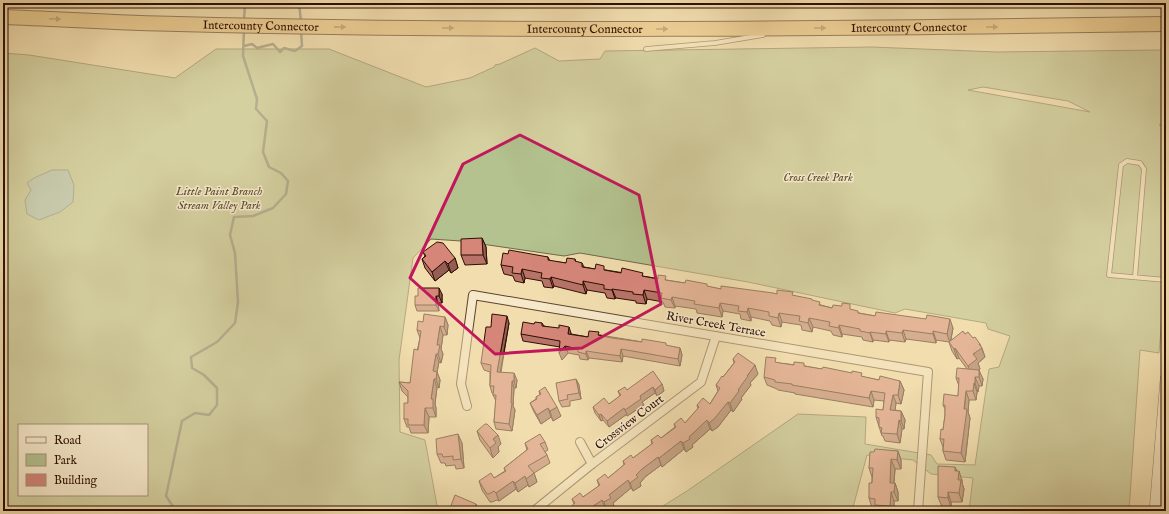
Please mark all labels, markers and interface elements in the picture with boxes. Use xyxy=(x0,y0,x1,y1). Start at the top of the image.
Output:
one-way arrow xyxy=(49,16,61,23)
street label: Intercounty Connector xyxy=(203,18,319,35)
street label: Intercounty Connector xyxy=(851,20,967,36)
street label: Intercounty Connector xyxy=(527,22,643,37)
one-way arrow xyxy=(986,23,998,30)
one-way arrow xyxy=(334,24,347,30)
one-way arrow xyxy=(442,25,455,31)
one-way arrow xyxy=(814,25,827,31)
one-way arrow xyxy=(656,26,669,32)
park label: Cross Creek Park xyxy=(783,170,853,185)
park label: Little Paint Branch Stream Valley Park xyxy=(175,184,262,213)
street label: River Creek Terrace xyxy=(665,308,767,341)
street label: Crossview Court xyxy=(592,392,667,453)
legend xyxy=(18,424,148,496)
text: Road xyxy=(54,433,82,448)
text: Park xyxy=(54,453,77,468)
text: Building xyxy=(54,473,98,488)

